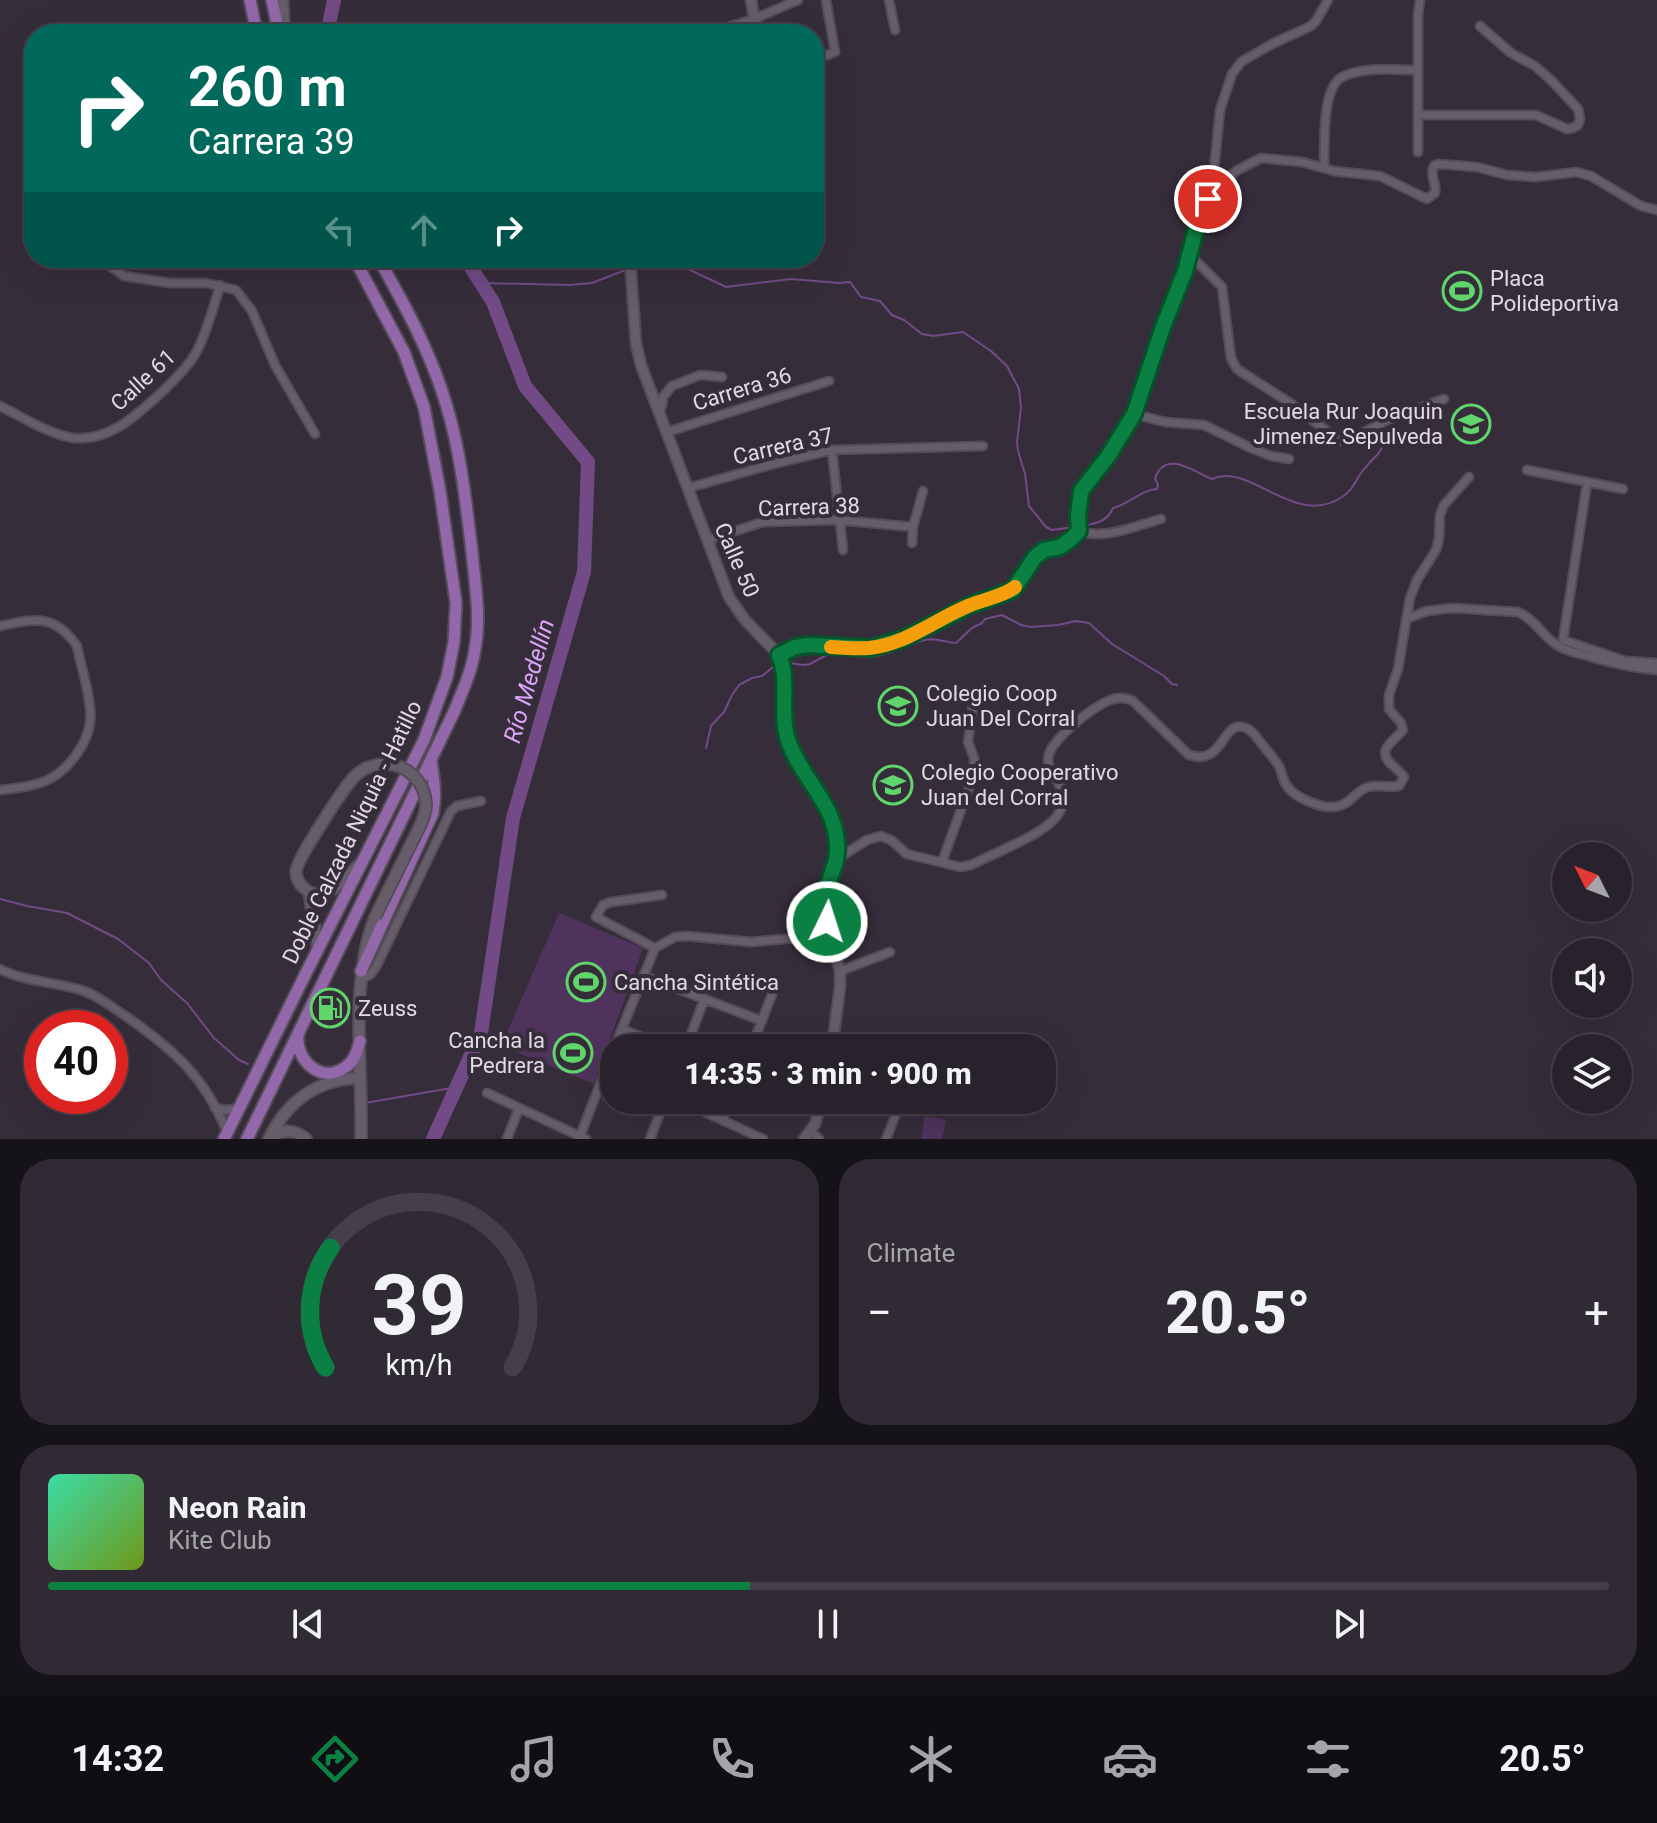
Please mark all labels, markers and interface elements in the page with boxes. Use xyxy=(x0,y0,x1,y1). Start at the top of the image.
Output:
text: 260 m xyxy=(188,54,347,120)
icon: right xyxy=(56,56,160,160)
text: Carrera 39 xyxy=(188,121,355,163)
pin xyxy=(1174,165,1242,233)
icon: arrive xyxy=(1186,177,1230,221)
icon: left xyxy=(318,208,362,252)
icon: ahead xyxy=(402,208,446,252)
icon: right xyxy=(486,208,530,252)
place label: Placa Polideportiva xyxy=(1490,266,1619,316)
sports icon: Placa Polideportiva xyxy=(1441,270,1483,312)
street label: Calle 61 xyxy=(106,344,180,416)
street label: Carrera 36 xyxy=(690,362,794,416)
place label: Escuela Rur Joaquin Jimenez Sepulveda xyxy=(1244,399,1443,449)
school or university icon: Escuela Rur Joaquin Jimenez Sepulveda xyxy=(1450,403,1492,445)
street label: Carrera 37 xyxy=(731,422,835,470)
street label: Carrera 38 xyxy=(758,493,860,521)
street label: Calle 50 xyxy=(710,519,764,601)
water label: Río Medellín xyxy=(498,616,560,746)
place label: Colegio Coop Juan Del Corral xyxy=(926,681,1075,731)
school or university icon: Colegio Coop Juan Del Corral xyxy=(877,685,919,727)
street label: Doble Calzada Niquia - Hatillo xyxy=(277,696,427,968)
place label: Colegio Cooperativo Juan del Corral xyxy=(921,760,1119,810)
school or university icon: Colegio Cooperativo Juan del Corral xyxy=(872,764,914,806)
north arrow xyxy=(1552,842,1632,922)
map controls xyxy=(1552,842,1632,1114)
position arrow xyxy=(785,880,869,964)
button: sound xyxy=(1552,938,1632,1018)
sports icon: Cancha Sintética xyxy=(565,961,607,1003)
place label: Cancha Sintética xyxy=(614,970,779,995)
fuel station icon: Zeuss xyxy=(309,987,351,1029)
place label: Zeuss xyxy=(358,996,417,1021)
speed limit sign: 40 xyxy=(24,1010,128,1114)
place label: Cancha la Pedrera xyxy=(448,1028,545,1078)
sports icon: Cancha la Pedrera xyxy=(552,1032,594,1074)
button: layers xyxy=(1552,1034,1632,1114)
text: 14:35 · 3 min · 900 m xyxy=(684,1056,972,1091)
text: Climate xyxy=(867,1238,955,1268)
text: 39 xyxy=(372,1257,467,1354)
text: 20.5° xyxy=(1165,1277,1310,1348)
text: − xyxy=(867,1287,892,1339)
text: + xyxy=(1584,1287,1609,1339)
text: km/h xyxy=(386,1348,453,1382)
text: Neon Rain xyxy=(168,1490,307,1525)
text: Kite Club xyxy=(168,1525,272,1555)
icon: previous xyxy=(286,1602,330,1646)
icon: pause xyxy=(806,1602,850,1646)
icon: next xyxy=(1327,1602,1371,1646)
icon: directions xyxy=(307,1731,363,1787)
icon: music xyxy=(506,1731,562,1787)
icon: phone xyxy=(704,1731,760,1787)
icon: climate xyxy=(903,1731,959,1787)
icon: car xyxy=(1102,1731,1158,1787)
icon: filters xyxy=(1300,1731,1356,1787)
text: 14:32 xyxy=(71,1738,164,1780)
text: 20.5° xyxy=(1499,1738,1586,1780)

